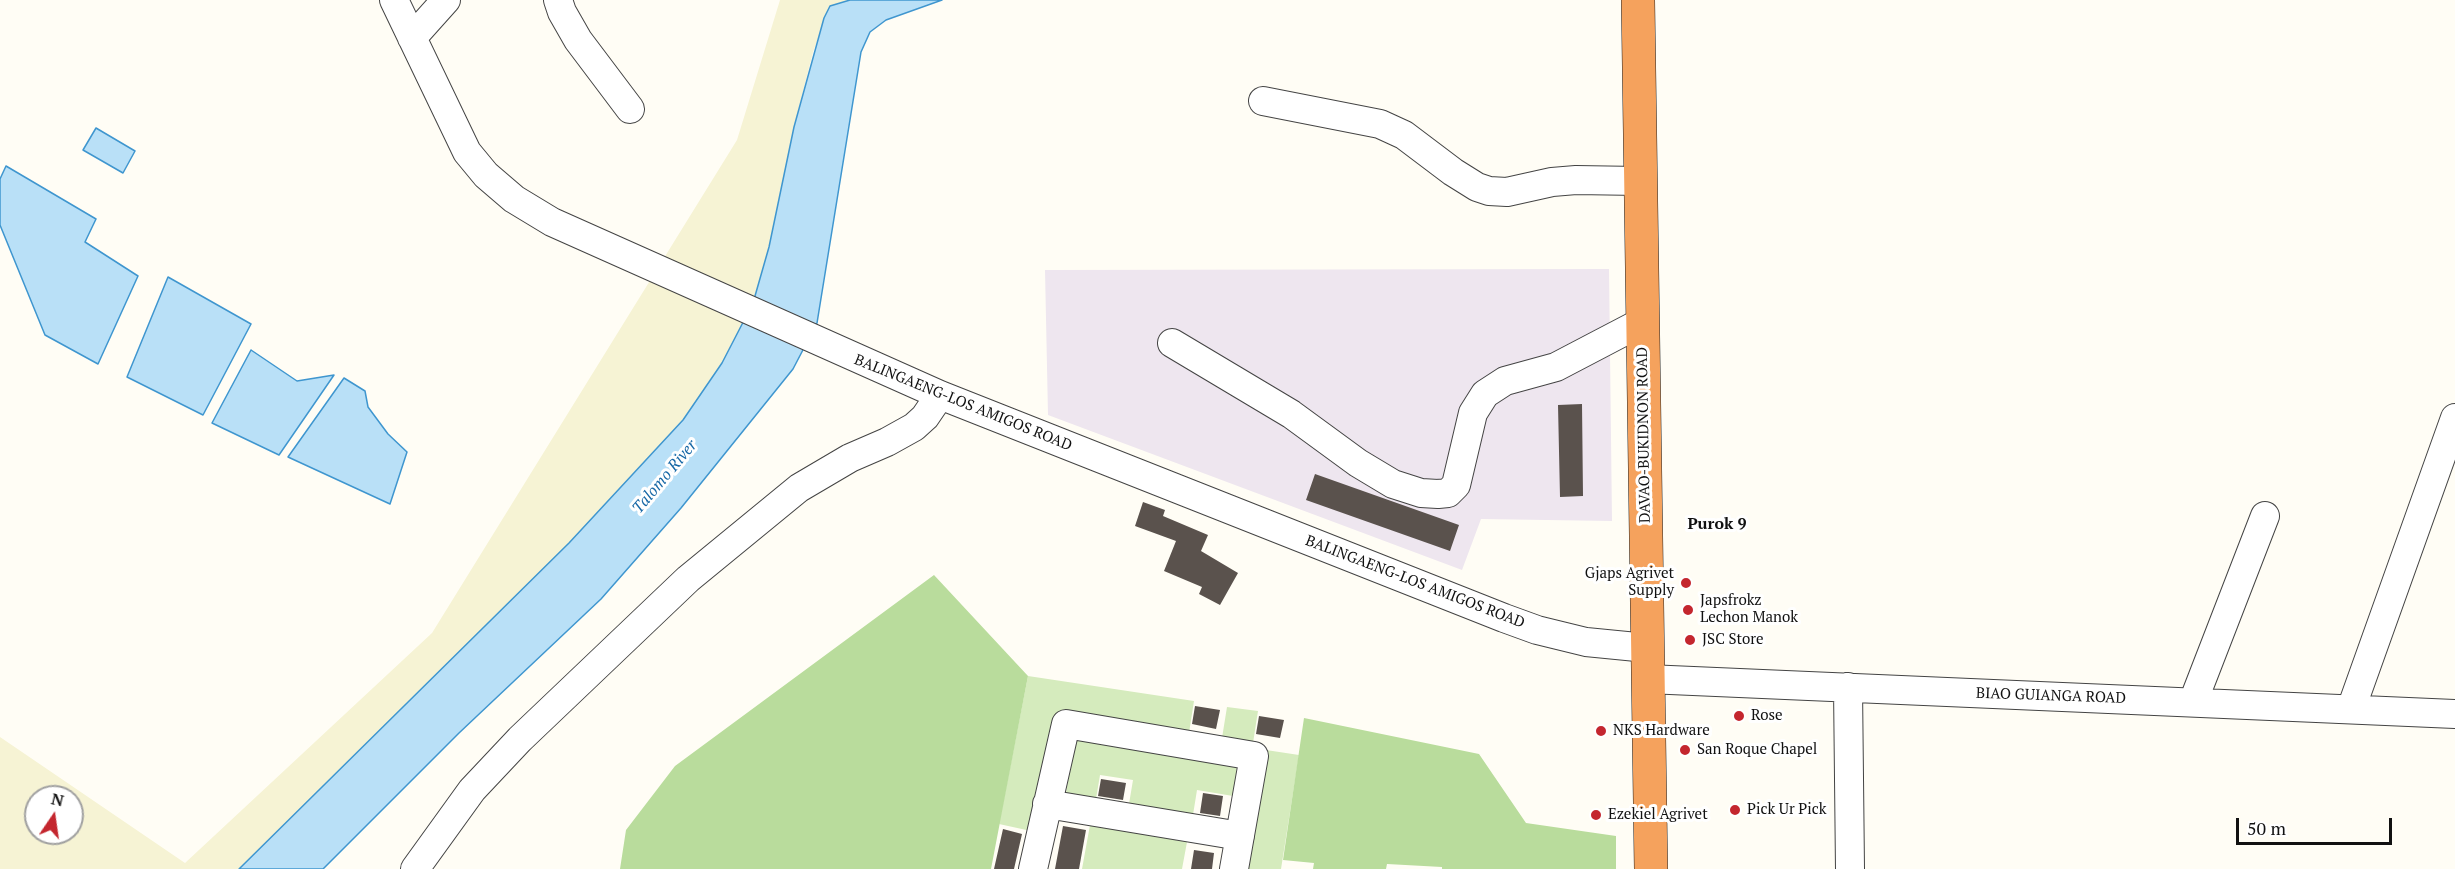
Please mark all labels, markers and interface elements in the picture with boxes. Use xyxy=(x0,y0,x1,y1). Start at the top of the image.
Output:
street label: DAVAO-BUKIDNON ROAD xyxy=(1633,347,1655,523)
street label: BALINGAENG-LOS AMIGOS ROAD xyxy=(851,351,1075,455)
water label: Talomo River xyxy=(629,436,701,518)
district label: Purok 9 xyxy=(1687,514,1747,534)
street label: BALINGAENG-LOS AMIGOS ROAD xyxy=(1303,532,1527,632)
place label: Gjaps Agrivet Supply xyxy=(1585,565,1674,600)
marker: Gjaps Agrivet Supply xyxy=(1679,576,1693,590)
place label: Japsfrokz Lechon Manok xyxy=(1700,592,1798,627)
marker: Japsfrokz Lechon Manok xyxy=(1681,603,1695,617)
place label: JSC Store xyxy=(1702,631,1764,649)
marker: JSC Store xyxy=(1683,633,1697,647)
street label: BIAO GUIANGA ROAD xyxy=(1976,684,2126,708)
place label: Rose xyxy=(1751,707,1783,725)
marker: Rose xyxy=(1732,709,1746,723)
place label: NKS Hardware xyxy=(1613,722,1710,740)
marker: NKS Hardware xyxy=(1594,724,1608,738)
place label: San Roque Chapel xyxy=(1697,741,1817,759)
marker: San Roque Chapel xyxy=(1678,743,1692,757)
north arrow xyxy=(24,785,84,845)
text: N xyxy=(49,787,66,811)
place label: Pick Ur Pick xyxy=(1747,801,1826,819)
marker: Pick Ur Pick xyxy=(1728,803,1742,817)
place label: Ezekiel Agrivet xyxy=(1608,806,1708,824)
scale bar xyxy=(2239,806,2395,844)
marker: Ezekiel Agrivet xyxy=(1589,808,1603,822)
text: 50 m xyxy=(2247,816,2286,840)

